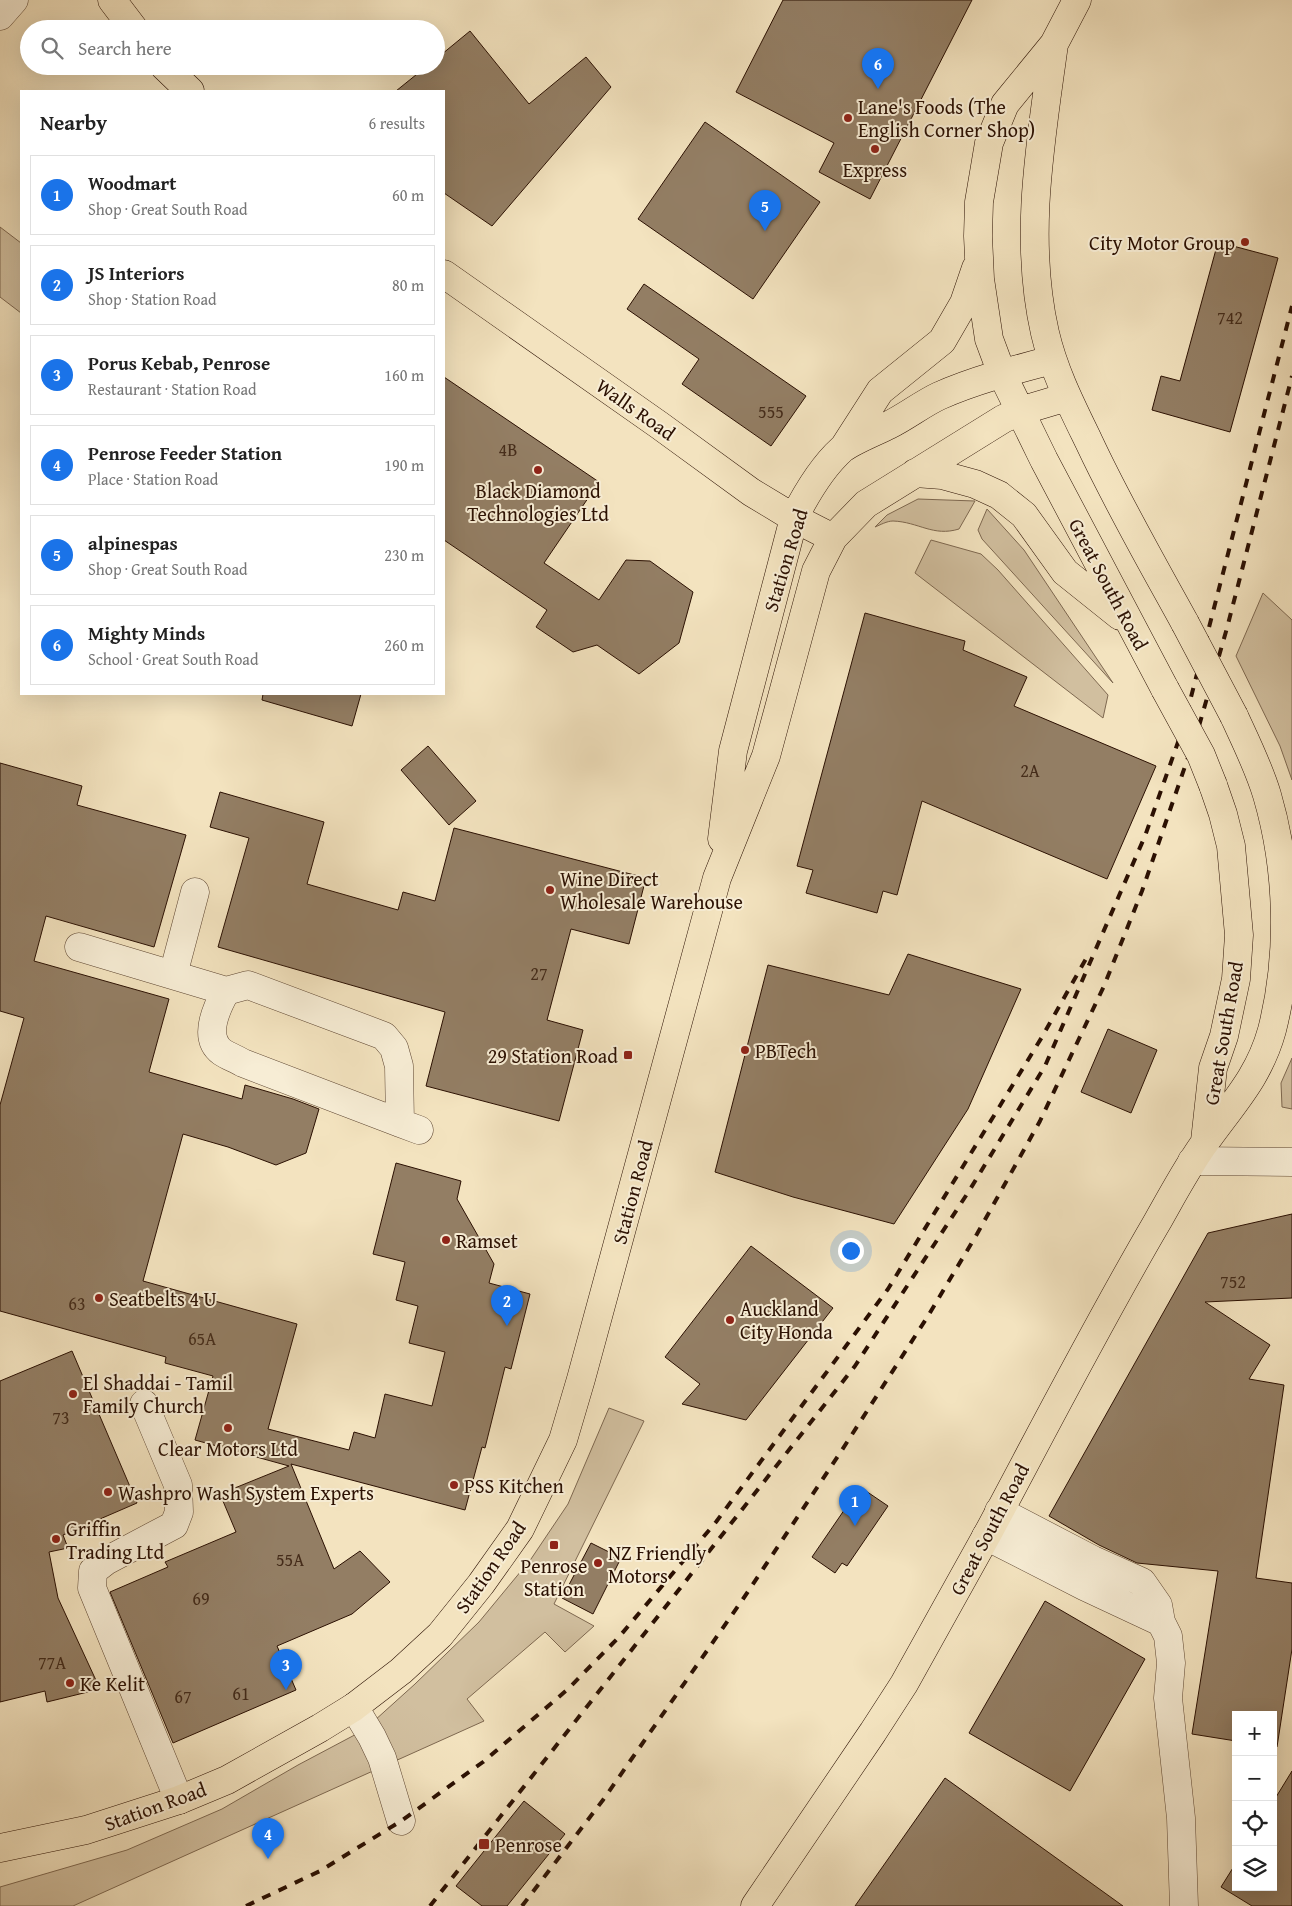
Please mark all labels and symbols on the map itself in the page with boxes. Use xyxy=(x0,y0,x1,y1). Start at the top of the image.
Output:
pin: 6 xyxy=(862,48,894,89)
place label: Lane's Foods (The English Corner Shop) xyxy=(858,92,1035,144)
marker: Lane's Foods (The English Corner Shop) xyxy=(842,112,854,124)
marker: Express xyxy=(869,143,881,155)
place label: Express xyxy=(843,155,907,184)
pin: 5 xyxy=(749,190,781,231)
place label: City Motor Group xyxy=(1089,228,1235,257)
marker: City Motor Group xyxy=(1239,236,1251,248)
house number: 742 xyxy=(1217,304,1243,331)
street label: Walls Road xyxy=(590,371,682,447)
house number: 555 xyxy=(758,398,784,425)
house number: 4B xyxy=(499,436,517,463)
marker: Black Diamond Technologies Ltd xyxy=(532,464,544,476)
place label: Black Diamond Technologies Ltd xyxy=(467,476,609,528)
street label: Station Road xyxy=(756,504,815,615)
street label: Great South Road xyxy=(1062,513,1156,655)
house number: 2A xyxy=(1020,757,1040,784)
place label: Wine Direct Wholesale Warehouse xyxy=(560,864,743,916)
marker: Wine Direct Wholesale Warehouse xyxy=(544,884,556,896)
street label: Great South Road xyxy=(1196,959,1250,1107)
house number: 27 xyxy=(530,960,548,987)
place label: PBTech xyxy=(755,1036,817,1065)
place label: 29 Station Road xyxy=(488,1041,618,1070)
marker: PBTech xyxy=(739,1044,751,1056)
marker: 29 Station Road xyxy=(622,1049,634,1061)
street label: Station Road xyxy=(604,1136,660,1247)
place label: Ramset xyxy=(456,1226,518,1255)
marker: Ramset xyxy=(440,1234,452,1246)
your location xyxy=(838,1238,864,1264)
house number: 752 xyxy=(1220,1268,1246,1295)
place label: Seatbelts 4 U xyxy=(109,1284,217,1313)
pin: 2 xyxy=(491,1285,523,1326)
house number: 63 xyxy=(68,1290,86,1317)
marker: Seatbelts 4 U xyxy=(93,1292,105,1304)
place label: Auckland City Honda xyxy=(740,1294,833,1346)
marker: Auckland City Honda xyxy=(724,1314,736,1326)
house number: 65A xyxy=(188,1325,216,1352)
place label: El Shaddai - Tamil Family Church xyxy=(83,1368,234,1420)
marker: El Shaddai - Tamil Family Church xyxy=(67,1388,79,1400)
house number: 73 xyxy=(52,1404,70,1431)
marker: Clear Motors Ltd xyxy=(222,1422,234,1434)
place label: Clear Motors Ltd xyxy=(158,1434,298,1463)
street label: Great South Road xyxy=(942,1458,1036,1600)
place label: PSS Kitchen xyxy=(464,1471,564,1500)
place label: Washpro Wash System Experts xyxy=(118,1478,374,1507)
marker: PSS Kitchen xyxy=(448,1479,460,1491)
pin: 1 xyxy=(839,1485,871,1526)
marker: Washpro Wash System Experts xyxy=(102,1486,114,1498)
place label: Griffin Trading Ltd xyxy=(66,1514,164,1566)
street label: Station Road xyxy=(448,1515,533,1619)
marker: Griffin Trading Ltd xyxy=(50,1533,62,1545)
place label: NZ Friendly Motors xyxy=(608,1538,707,1590)
marker: Penrose Station xyxy=(548,1539,560,1551)
house number: 55A xyxy=(276,1546,304,1573)
place label: Penrose Station xyxy=(521,1551,587,1603)
marker: NZ Friendly Motors xyxy=(592,1557,604,1569)
house number: 69 xyxy=(192,1585,210,1612)
house number: 77A xyxy=(38,1649,66,1676)
pin: 3 xyxy=(270,1649,302,1690)
place label: Ke Kelit xyxy=(80,1669,145,1698)
marker: Ke Kelit xyxy=(64,1677,76,1689)
house number: 61 xyxy=(232,1680,250,1707)
house number: 67 xyxy=(174,1683,192,1710)
street label: Station Road xyxy=(100,1774,210,1838)
pin: 4 xyxy=(252,1818,284,1859)
place label: Penrose xyxy=(495,1830,562,1859)
marker: Penrose xyxy=(477,1837,491,1851)

